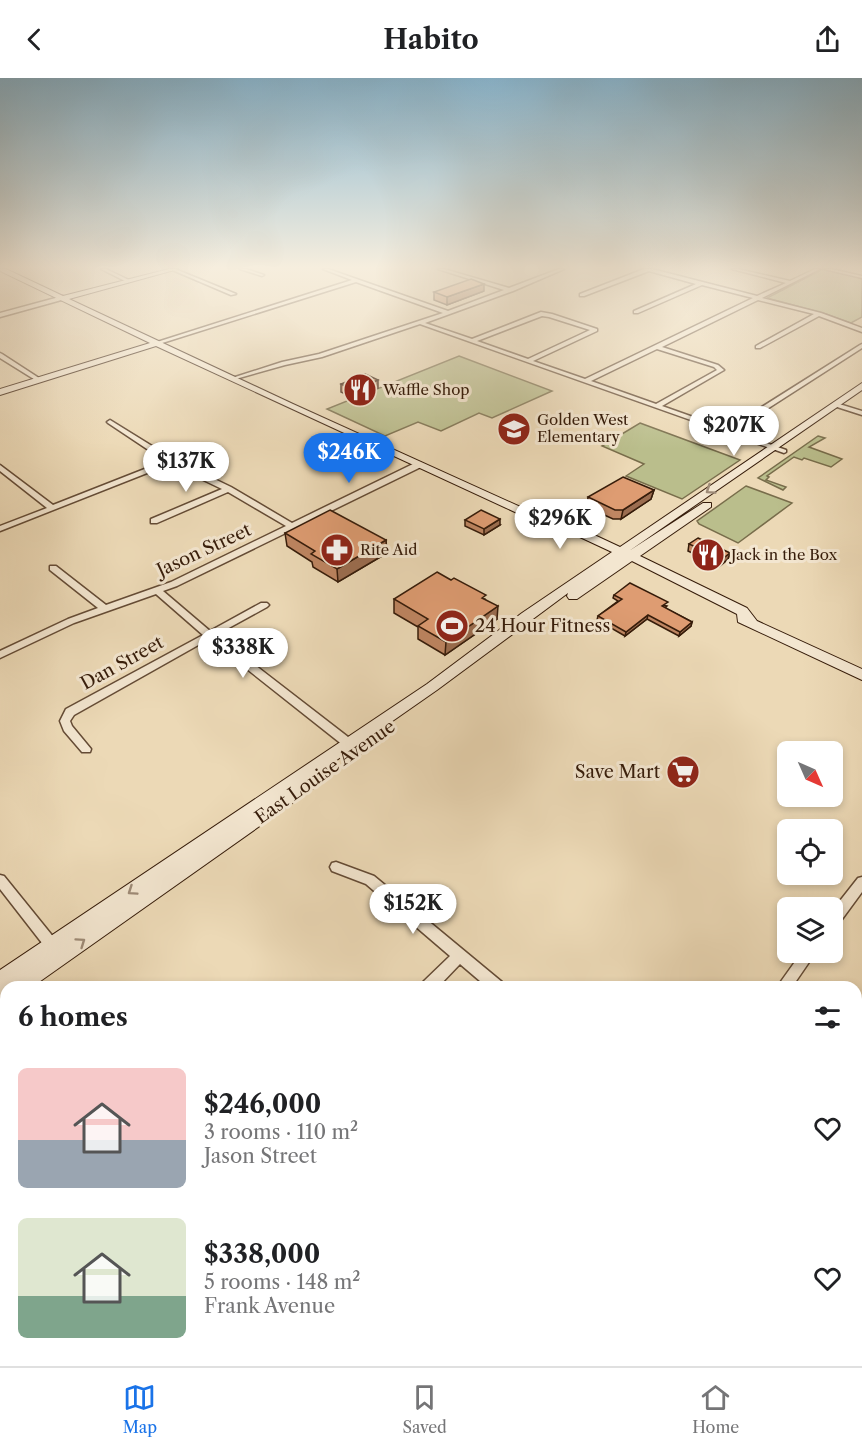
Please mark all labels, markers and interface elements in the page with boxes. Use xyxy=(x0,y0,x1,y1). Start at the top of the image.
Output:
icon: back xyxy=(18,23,51,56)
text: Habito xyxy=(383,23,479,56)
icon: share xyxy=(811,23,844,56)
restaurant icon: Waffle Shop xyxy=(342,372,378,408)
place label: Waffle Shop xyxy=(382,380,470,399)
pin: $207K xyxy=(692,406,776,457)
place label: Golden West Elementary xyxy=(537,410,629,446)
school or university icon: Golden West Elementary xyxy=(496,411,532,447)
text: $207K xyxy=(703,413,765,437)
pin: $246K xyxy=(307,433,391,484)
text: $246K xyxy=(318,440,380,464)
pin: $137K xyxy=(144,442,228,493)
text: $137K xyxy=(157,449,215,473)
one-way arrow xyxy=(705,483,716,494)
pin: $296K xyxy=(518,499,602,550)
text: $296K xyxy=(529,506,591,530)
street label: Jason Street xyxy=(151,518,255,583)
pharmacy icon: Rite Aid xyxy=(319,532,355,568)
restaurant icon: Jack in the Box xyxy=(690,537,726,573)
place label: Rite Aid xyxy=(360,540,417,559)
place label: Jack in the Box xyxy=(729,545,838,564)
sports icon: 24 Hour Fitness xyxy=(434,608,470,644)
place label: 24 Hour Fitness xyxy=(475,615,610,637)
pin: $338K xyxy=(201,628,285,679)
street label: Dan Street xyxy=(77,631,168,695)
text: $338K xyxy=(212,635,274,659)
street label: East Louise Avenue xyxy=(251,715,399,829)
north arrow xyxy=(777,741,843,807)
map controls xyxy=(777,741,843,963)
supermarket icon: Save Mart xyxy=(665,754,701,790)
place label: Save Mart xyxy=(575,761,661,783)
button: locate xyxy=(777,819,843,885)
one-way arrow xyxy=(128,884,139,895)
pin: $152K xyxy=(371,884,455,935)
text: $152K xyxy=(384,891,443,915)
button: layers xyxy=(777,897,843,963)
one-way arrow xyxy=(74,938,85,949)
text: 6 homes xyxy=(18,1001,128,1033)
icon: filters xyxy=(811,1001,844,1034)
text: $246,000 xyxy=(204,1088,321,1120)
icon: home xyxy=(66,1092,138,1164)
icon: heart xyxy=(811,1112,844,1145)
text: 3 rooms · 110 m² xyxy=(204,1120,358,1144)
text: Jason Street xyxy=(204,1144,317,1168)
text: $338,000 xyxy=(204,1238,320,1270)
icon: home xyxy=(66,1242,138,1314)
icon: heart xyxy=(811,1262,844,1295)
text: 5 rooms · 148 m² xyxy=(204,1270,360,1294)
text: Frank Avenue xyxy=(204,1294,335,1318)
tab: Map xyxy=(123,1381,157,1437)
tab: Saved xyxy=(402,1381,447,1437)
tab: Home xyxy=(692,1381,739,1437)

